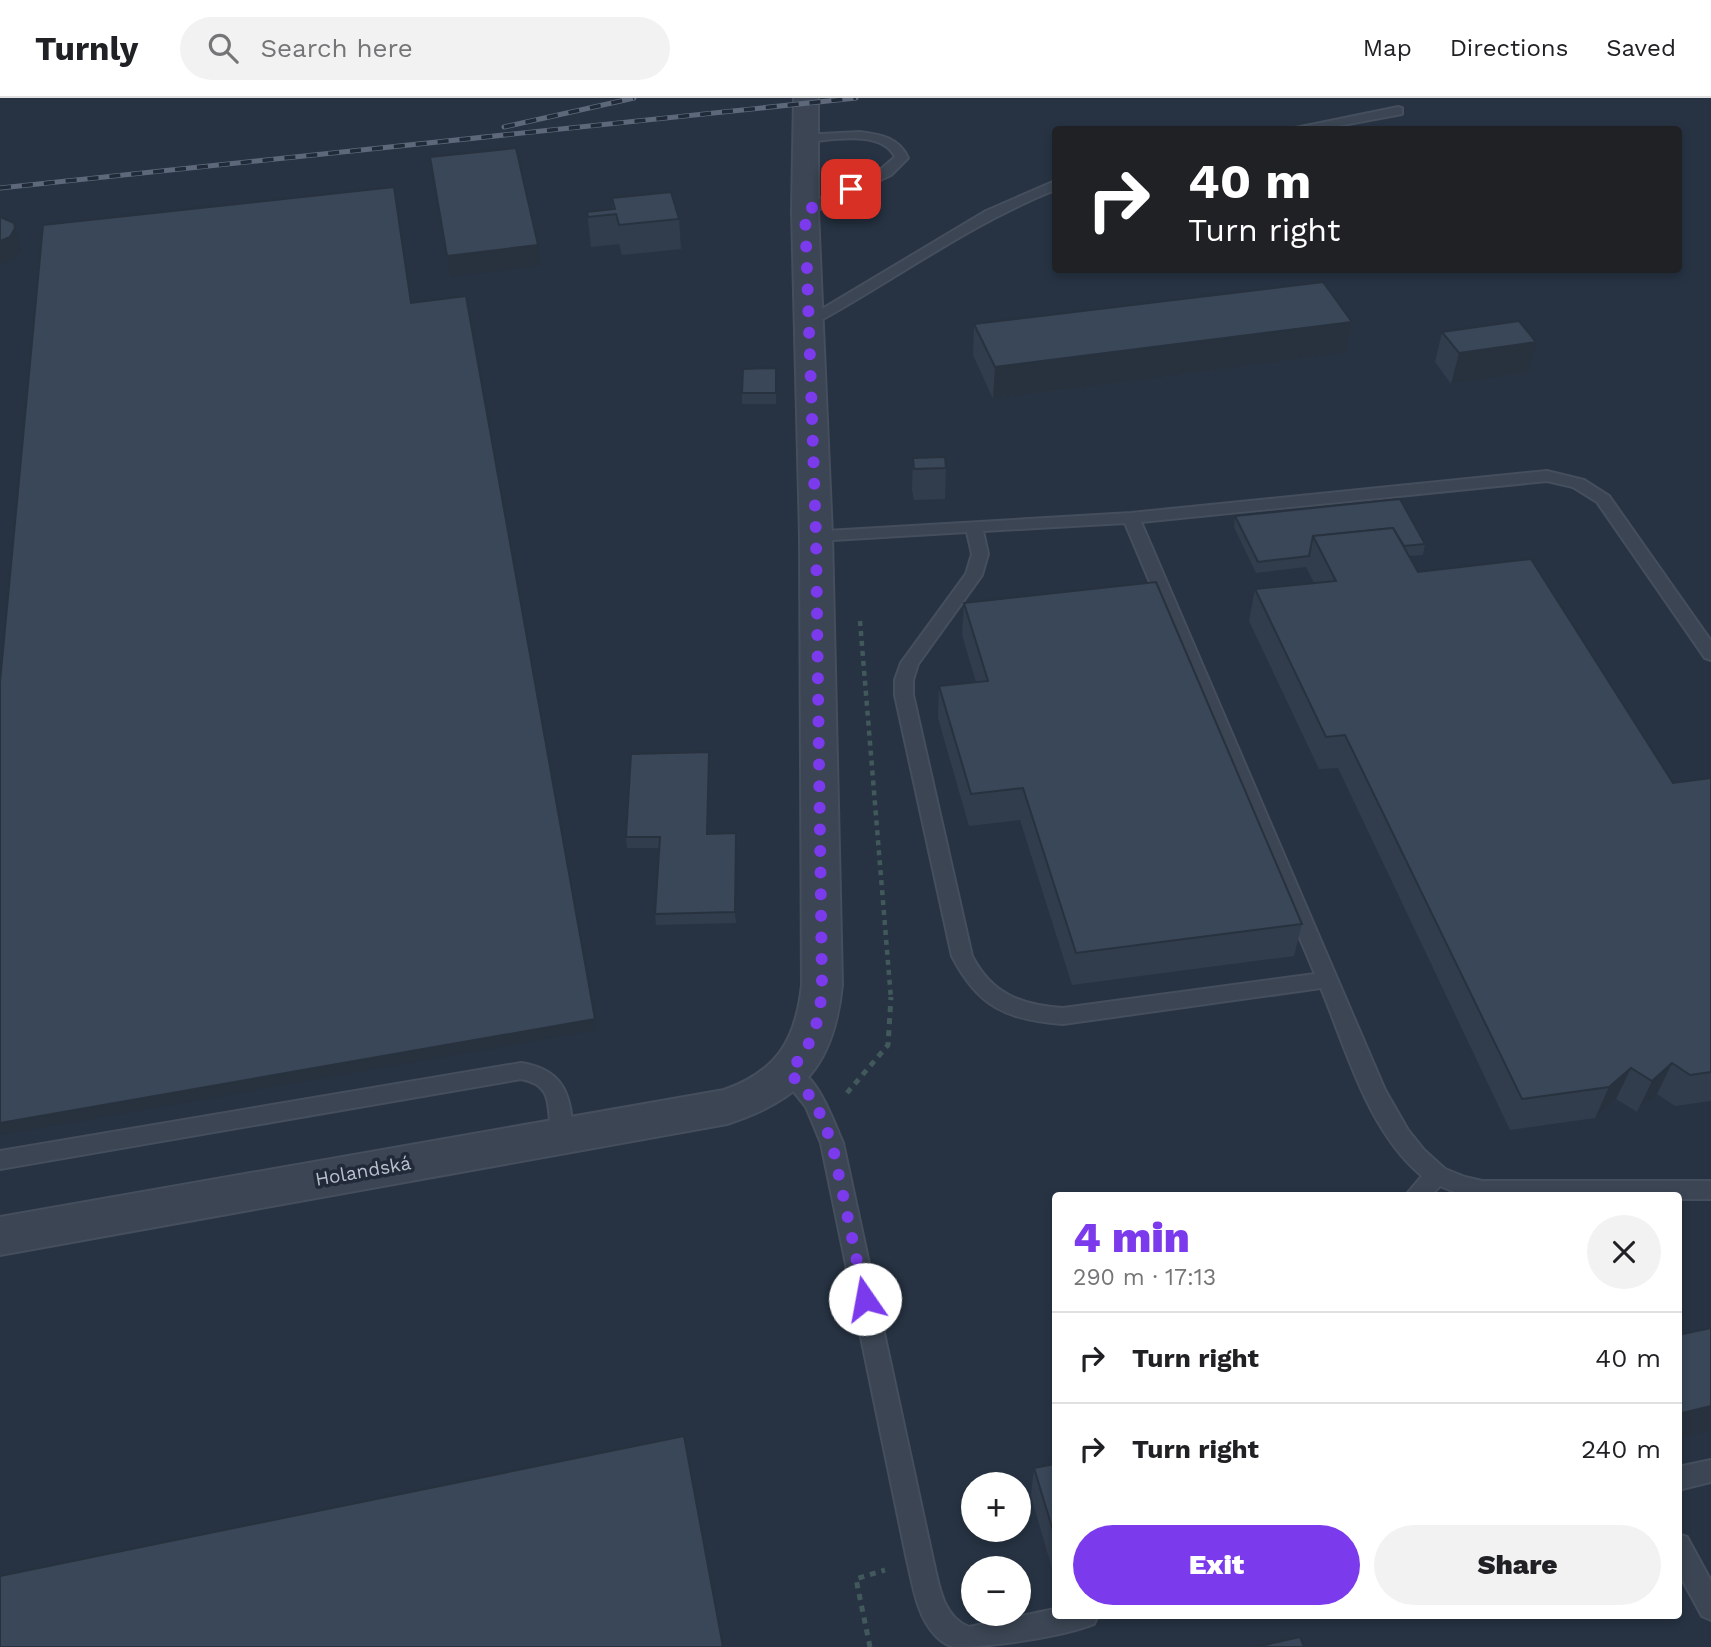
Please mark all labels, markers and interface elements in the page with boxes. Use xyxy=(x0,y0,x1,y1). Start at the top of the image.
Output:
search box xyxy=(180,17,670,80)
text: Turnly xyxy=(35,29,138,68)
icon: search xyxy=(204,29,242,67)
text: Search here xyxy=(260,33,413,63)
text: Map xyxy=(1363,34,1412,62)
text: Directions xyxy=(1450,34,1568,62)
text: Saved xyxy=(1606,34,1676,62)
text: 40 m xyxy=(1188,152,1311,210)
icon: right xyxy=(1073,154,1164,245)
pin xyxy=(821,159,881,219)
icon: arrive xyxy=(832,170,870,208)
text: Turn right xyxy=(1188,211,1340,249)
street label: Holandská xyxy=(313,1151,413,1191)
text: 4 min xyxy=(1073,1213,1190,1262)
button: close xyxy=(1587,1215,1661,1289)
position arrow xyxy=(828,1262,902,1336)
text: 290 m · 17:13 xyxy=(1073,1264,1216,1291)
icon: right xyxy=(1073,1339,1111,1377)
text: Turn right xyxy=(1132,1343,1259,1373)
text: 40 m xyxy=(1595,1343,1661,1373)
icon: right xyxy=(1073,1430,1111,1468)
text: Turn right xyxy=(1132,1434,1259,1464)
text: 240 m xyxy=(1581,1434,1661,1464)
map controls xyxy=(961,1472,1031,1626)
button: + xyxy=(961,1472,1031,1542)
button: Exit xyxy=(1073,1525,1360,1605)
button: Share xyxy=(1374,1525,1661,1605)
button: − xyxy=(961,1556,1031,1626)

